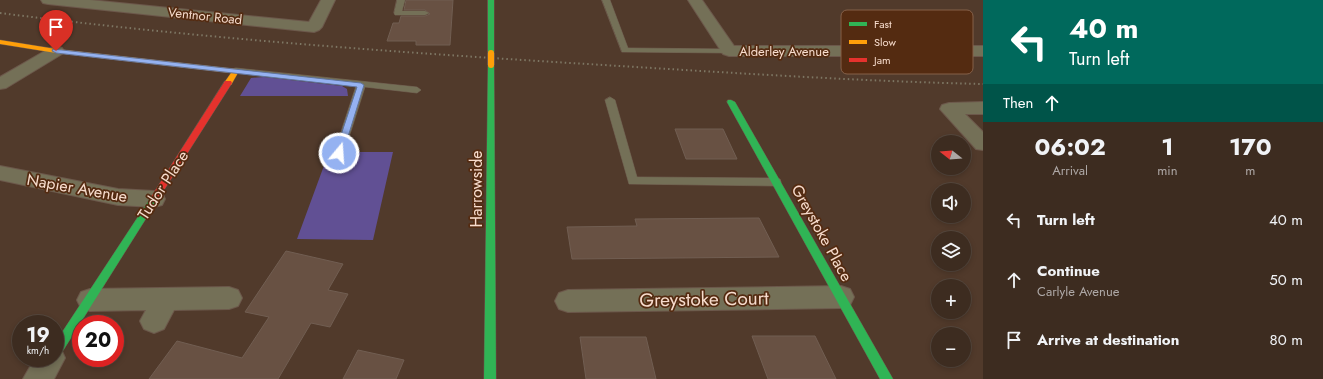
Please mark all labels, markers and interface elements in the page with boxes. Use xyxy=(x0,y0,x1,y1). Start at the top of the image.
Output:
street label: Ventnor Road xyxy=(167,3,243,29)
text: 40 m xyxy=(1069,8,1138,49)
pin xyxy=(39,10,73,51)
legend xyxy=(841,10,973,74)
icon: arrive xyxy=(45,16,67,38)
text: Fast xyxy=(874,16,892,32)
icon: left xyxy=(1003,16,1055,68)
text: Slow xyxy=(874,34,896,50)
street label: Alderley Avenue xyxy=(739,42,829,61)
text: Turn left xyxy=(1069,46,1129,72)
text: Jam xyxy=(872,52,891,68)
text: Then xyxy=(1003,92,1033,114)
icon: ahead xyxy=(1041,92,1063,114)
text: 06:02 xyxy=(1034,129,1106,164)
text: 1 xyxy=(1161,129,1173,164)
text: 170 xyxy=(1229,129,1272,164)
position arrow xyxy=(318,132,360,174)
north arrow xyxy=(931,135,971,175)
map controls xyxy=(931,135,971,367)
street label: Tudor Place xyxy=(132,146,194,224)
street label: Harrowside xyxy=(465,150,488,228)
text: Arrival xyxy=(1052,161,1088,180)
text: min xyxy=(1157,161,1178,180)
text: m xyxy=(1245,161,1255,180)
street label: Napier Avenue xyxy=(25,168,129,208)
street label: Greystoke Place xyxy=(786,180,858,286)
button: sound xyxy=(931,183,971,223)
icon: left xyxy=(1003,209,1025,231)
text: Turn left xyxy=(1037,209,1095,231)
text: 40 m xyxy=(1269,209,1303,231)
button: layers xyxy=(931,231,971,271)
text: Continue xyxy=(1037,260,1100,282)
icon: ahead xyxy=(1003,269,1025,291)
text: 50 m xyxy=(1269,269,1303,291)
button: + xyxy=(931,279,971,319)
text: Carlyle Avenue xyxy=(1037,282,1119,301)
street label: Greystoke Court xyxy=(639,284,769,314)
speed limit sign: 20 xyxy=(72,315,124,367)
text: 19 xyxy=(26,321,50,350)
button: − xyxy=(931,327,971,367)
icon: arrive xyxy=(1003,329,1025,351)
text: Arrive at destination xyxy=(1037,329,1179,351)
text: 80 m xyxy=(1270,329,1303,351)
text: km/h xyxy=(27,343,49,358)

